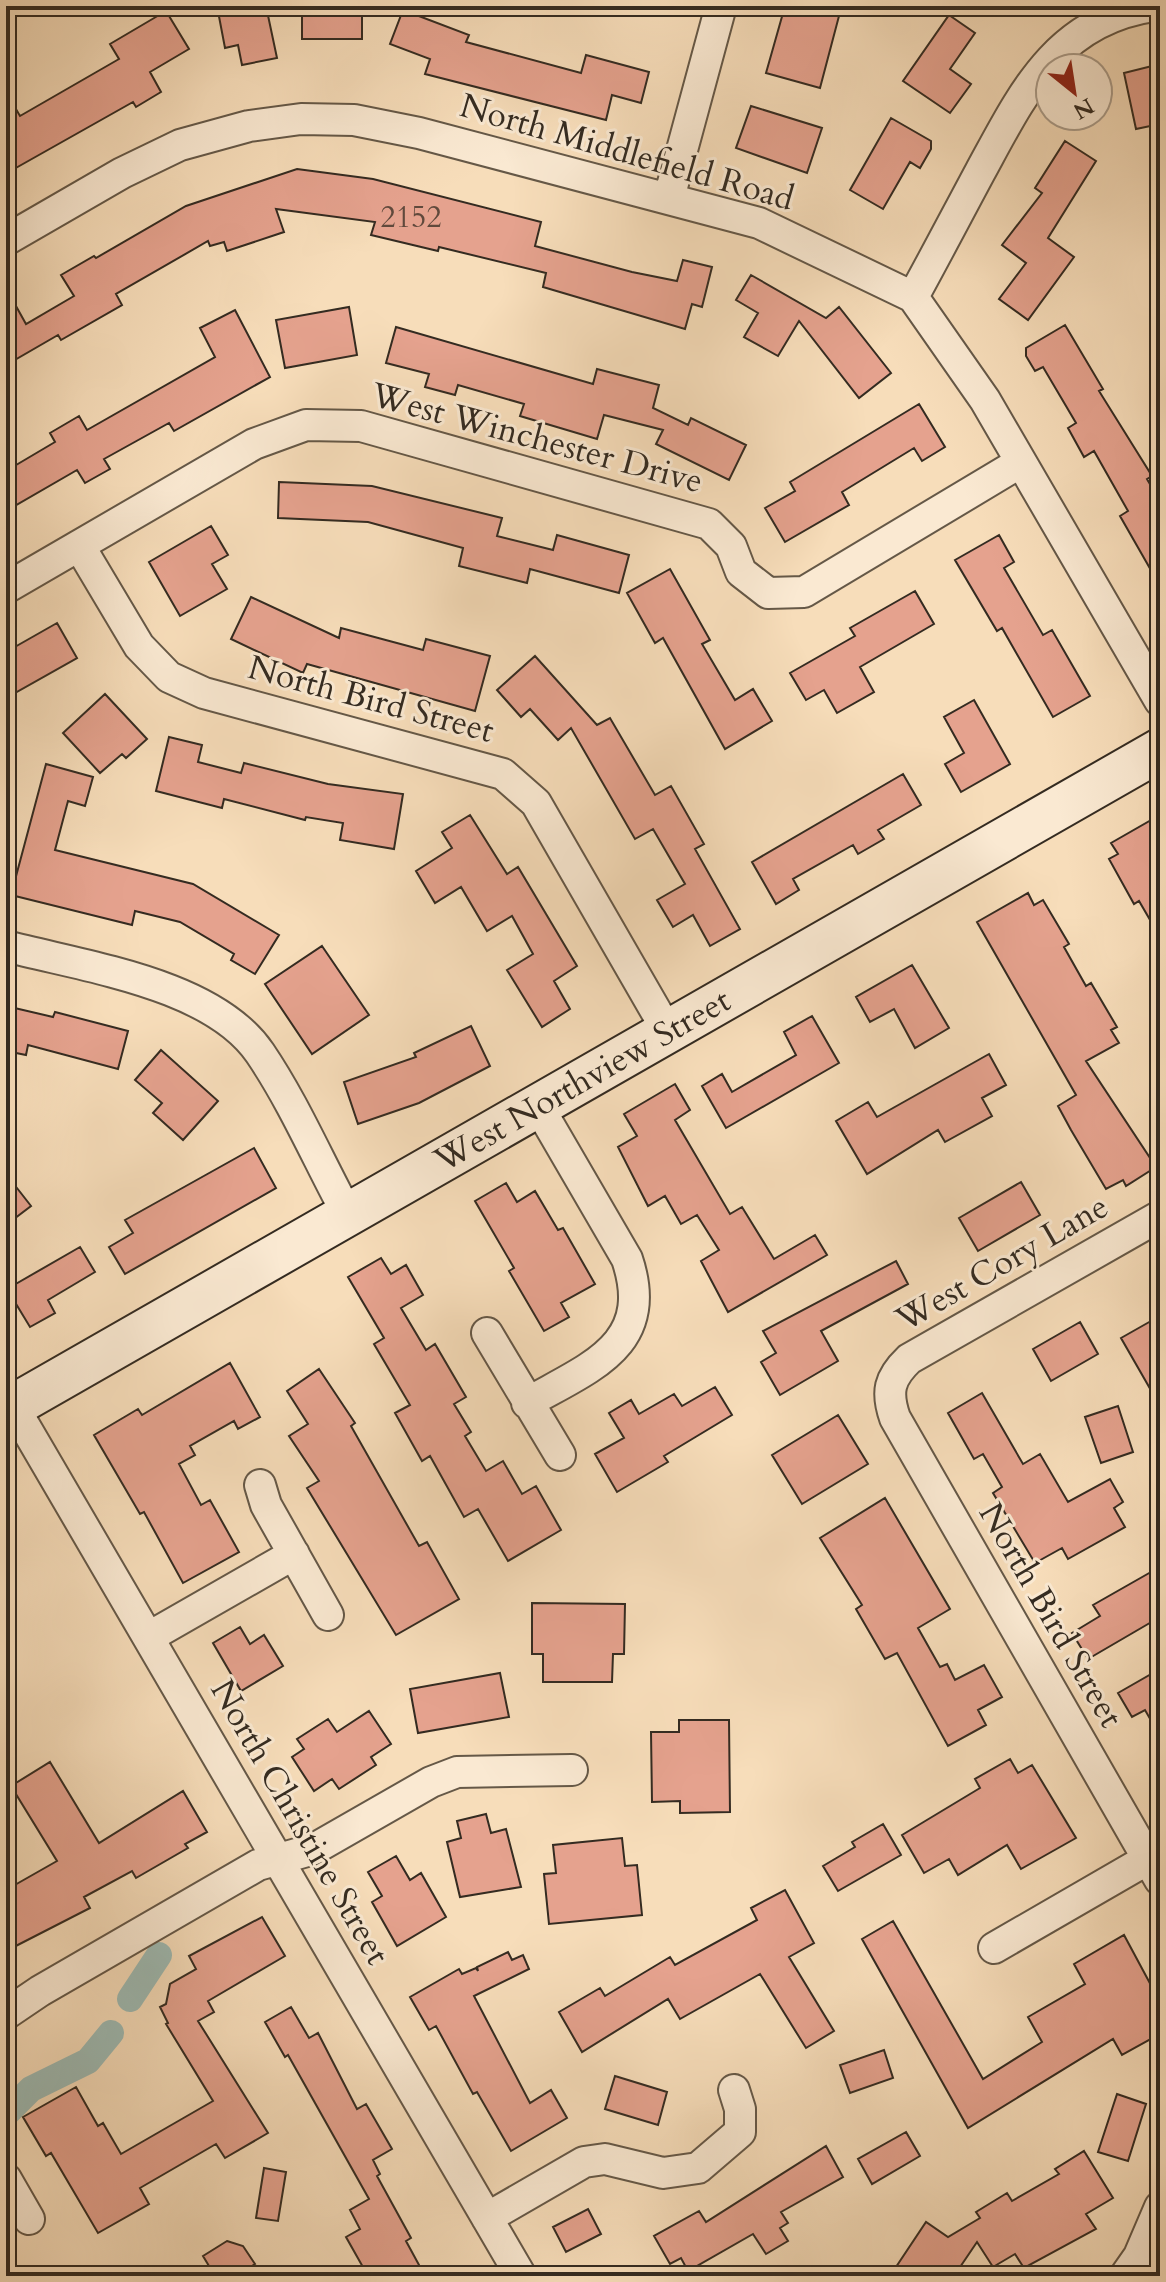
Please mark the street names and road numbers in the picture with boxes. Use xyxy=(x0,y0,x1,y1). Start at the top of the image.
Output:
street label: North Middlefield Road xyxy=(455,82,799,222)
street label: West Winchester Drive xyxy=(365,371,708,504)
street label: North Bird Street xyxy=(243,644,499,754)
street label: West Northview Street xyxy=(425,977,739,1184)
street label: West Cory Lane xyxy=(887,1184,1117,1343)
street label: North Bird Street xyxy=(968,1494,1134,1736)
street label: North Christine Street xyxy=(200,1671,401,1973)

